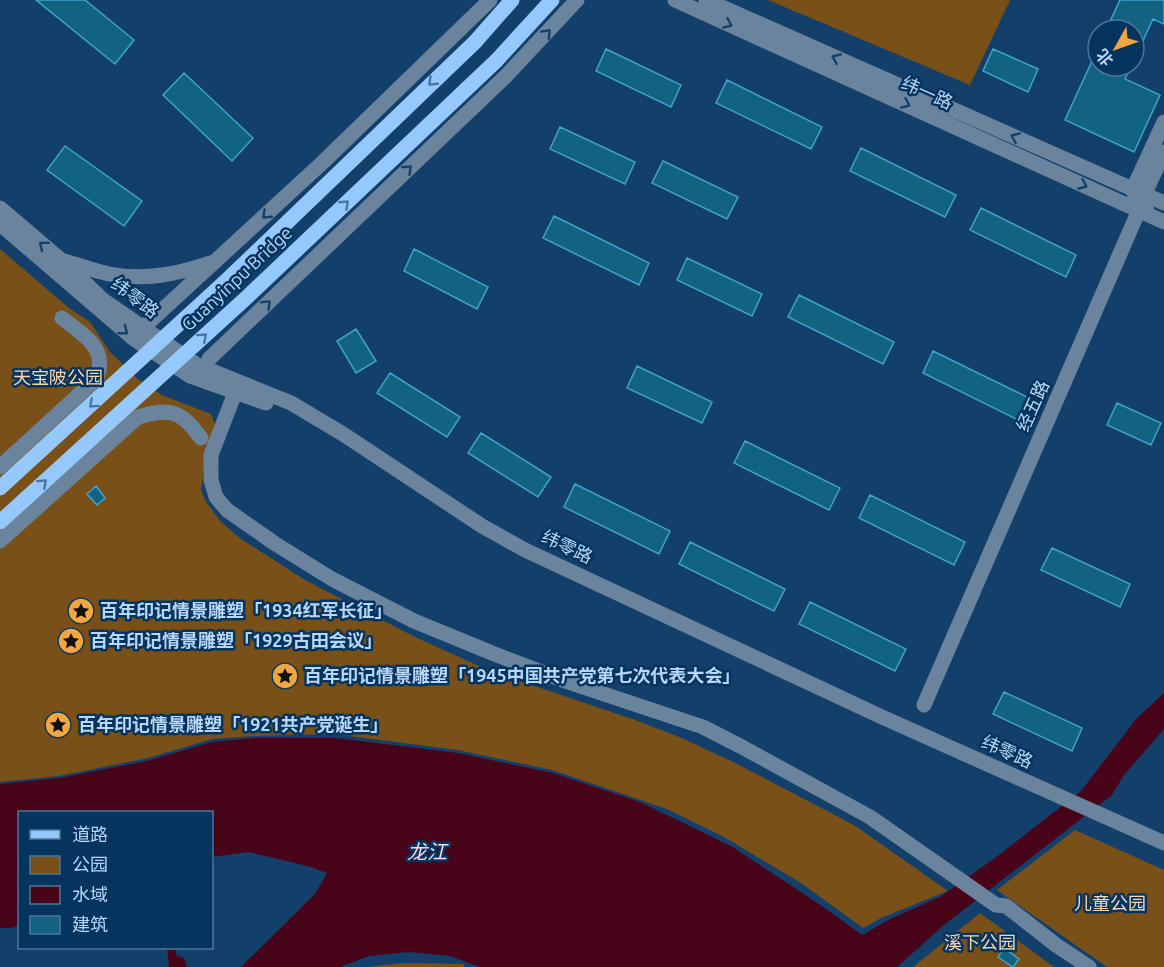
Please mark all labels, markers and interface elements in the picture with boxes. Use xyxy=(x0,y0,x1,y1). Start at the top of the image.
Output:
one-way arrow xyxy=(721,17,732,29)
north arrow xyxy=(1086,18,1146,78)
one-way arrow xyxy=(540,29,551,39)
text: 北 xyxy=(1092,46,1117,70)
one-way arrow xyxy=(832,53,843,65)
street label: 纬一路 xyxy=(899,72,956,112)
one-way arrow xyxy=(429,75,440,86)
one-way arrow xyxy=(899,97,910,109)
one-way arrow xyxy=(1010,132,1021,144)
one-way arrow xyxy=(401,166,412,177)
one-way arrow xyxy=(1077,177,1088,189)
one-way arrow xyxy=(339,200,349,211)
one-way arrow xyxy=(262,208,272,219)
street label: Guanyinpu Bridge xyxy=(177,222,296,334)
one-way arrow xyxy=(39,241,50,252)
street label: 纬零路 xyxy=(108,273,163,321)
one-way arrow xyxy=(260,300,270,311)
one-way arrow xyxy=(117,323,128,334)
one-way arrow xyxy=(196,333,207,344)
park label: 天宝陂公园 xyxy=(13,367,103,387)
street label: 经五路 xyxy=(1012,377,1052,434)
one-way arrow xyxy=(89,397,99,408)
one-way arrow xyxy=(37,479,47,490)
street label: 纬零路 xyxy=(539,526,596,567)
place icon: 百年印记情景雕塑「1934红军长征」 xyxy=(66,596,96,626)
place label: 百年印记情景雕塑「1934红军长征」 xyxy=(100,600,393,620)
place icon: 百年印记情景雕塑「1929古田会议」 xyxy=(56,626,86,656)
place label: 百年印记情景雕塑「1929古田会议」 xyxy=(90,630,383,650)
place icon: 百年印记情景雕塑「1945中国共产党第七次代表大会」 xyxy=(270,661,300,691)
place label: 百年印记情景雕塑「1945中国共产党第七次代表大会」 xyxy=(304,665,741,685)
place icon: 百年印记情景雕塑「1921共产党诞生」 xyxy=(43,710,73,740)
place label: 百年印记情景雕塑「1921共产党诞生」 xyxy=(78,714,389,734)
street label: 纬零路 xyxy=(979,731,1036,771)
legend xyxy=(18,811,213,949)
text: 道路 xyxy=(72,824,108,844)
water label: 龙江 xyxy=(407,840,449,863)
text: 公园 xyxy=(72,854,108,874)
text: 水域 xyxy=(72,884,108,904)
park label: 儿童公园 xyxy=(1074,893,1146,913)
text: 建筑 xyxy=(72,914,108,934)
park label: 溪下公园 xyxy=(944,932,1016,952)

